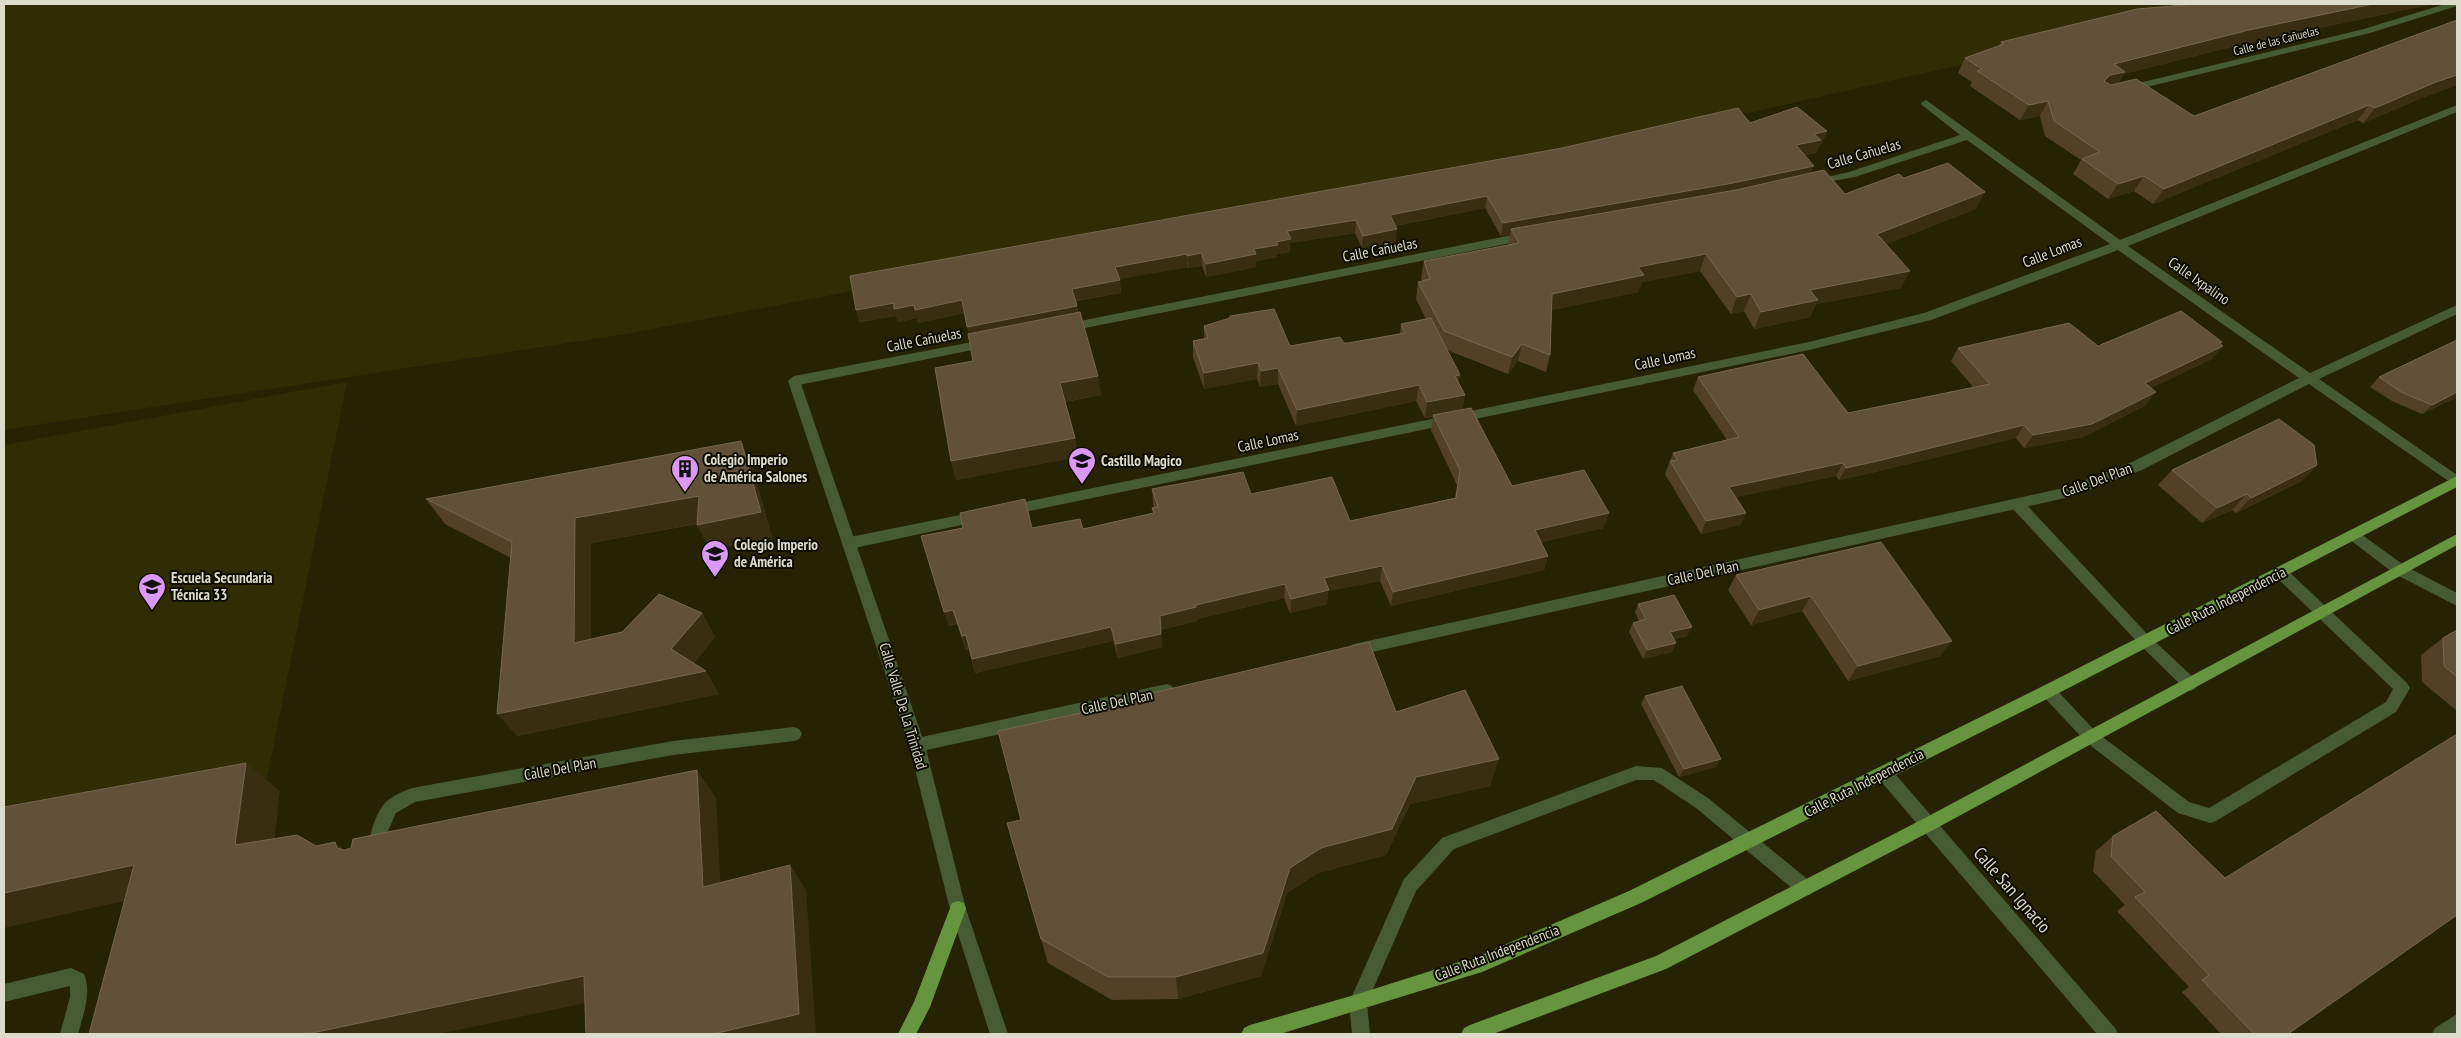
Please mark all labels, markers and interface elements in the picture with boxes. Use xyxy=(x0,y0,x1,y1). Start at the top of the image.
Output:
street label: Calle de las Cañuelas xyxy=(2232,23,2320,58)
street label: Calle Cañuelas xyxy=(1825,134,1903,173)
street label: Calle Lomas xyxy=(2020,232,2084,271)
street label: Calle Cañuelas xyxy=(1341,233,1419,266)
street label: Calle Ixpalino xyxy=(2165,252,2234,309)
street label: Calle Cañuelas xyxy=(885,323,963,356)
street label: Calle Lomas xyxy=(1633,343,1697,374)
street label: Calle Lomas xyxy=(1236,425,1300,456)
school or university icon: Castillo Magico xyxy=(1067,446,1097,485)
place label: Colegio Imperio de América Salones xyxy=(704,450,807,486)
place label: Castillo Magico xyxy=(1101,451,1182,470)
building icon: Colegio Imperio de América Salones xyxy=(670,454,700,493)
street label: Calle Del Plan xyxy=(2059,458,2134,501)
place label: Colegio Imperio de América xyxy=(734,535,818,571)
school or university icon: Colegio Imperio de América xyxy=(700,539,730,578)
street label: Calle Del Plan xyxy=(1665,556,1740,589)
street label: Calle Ruta Independencia xyxy=(2163,562,2289,639)
place label: Escuela Secundaria Técnica 33 xyxy=(171,568,273,604)
school or university icon: Escuela Secundaria Técnica 33 xyxy=(137,572,167,611)
street label: Calle Valle De La Trinidad xyxy=(875,640,932,771)
street label: Calle Del Plan xyxy=(1079,685,1154,718)
street label: Calle Ruta Independencia xyxy=(1801,744,1927,821)
street label: Calle Del Plan xyxy=(522,753,597,784)
street label: Calle San Ignacio xyxy=(1969,842,2056,938)
street label: Calle Ruta Independencia xyxy=(1432,920,1562,985)

